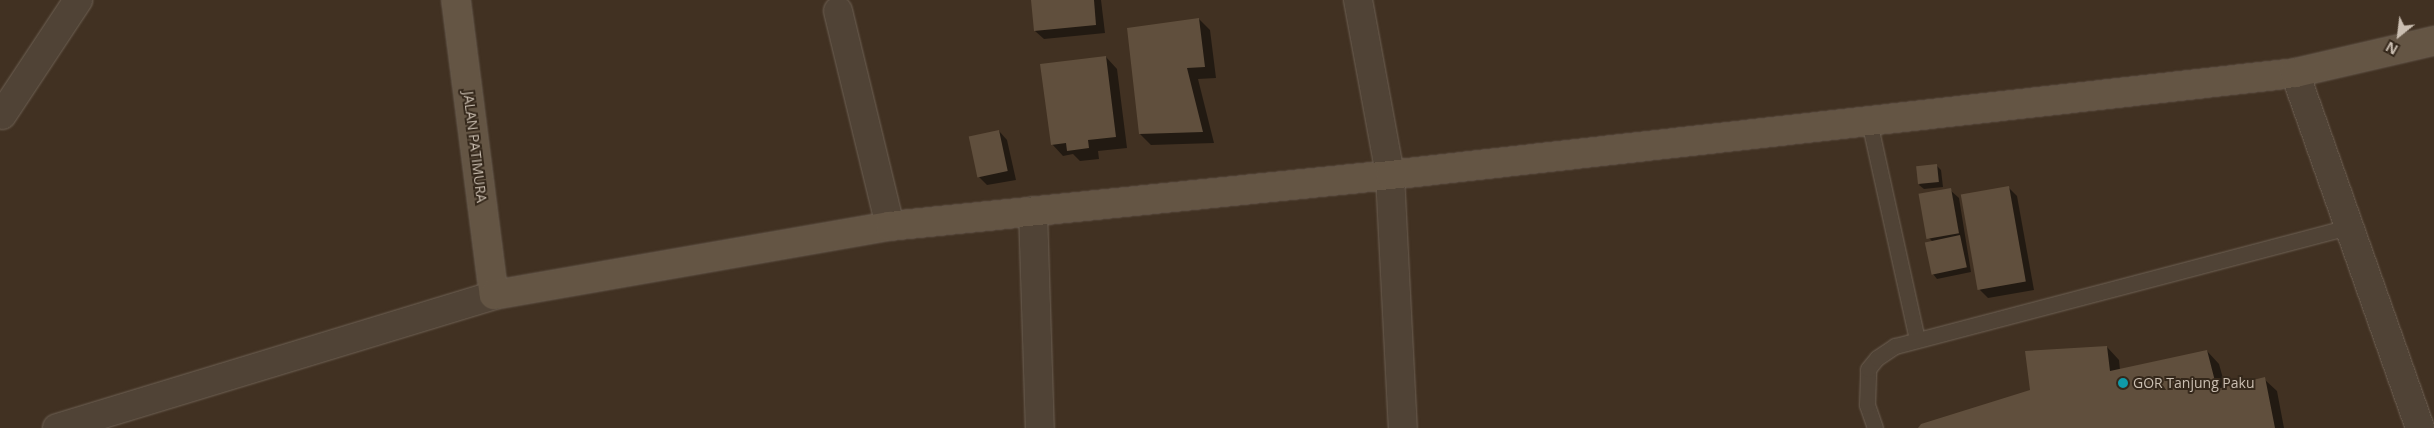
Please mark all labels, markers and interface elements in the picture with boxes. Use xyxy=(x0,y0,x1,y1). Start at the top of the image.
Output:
north arrow xyxy=(2374,10,2424,60)
text: N xyxy=(2382,37,2401,60)
street label: JALAN PATIMURA xyxy=(460,90,490,204)
place label: GOR Tanjung Paku xyxy=(2133,375,2255,391)
marker: GOR Tanjung Paku xyxy=(2117,377,2129,389)

